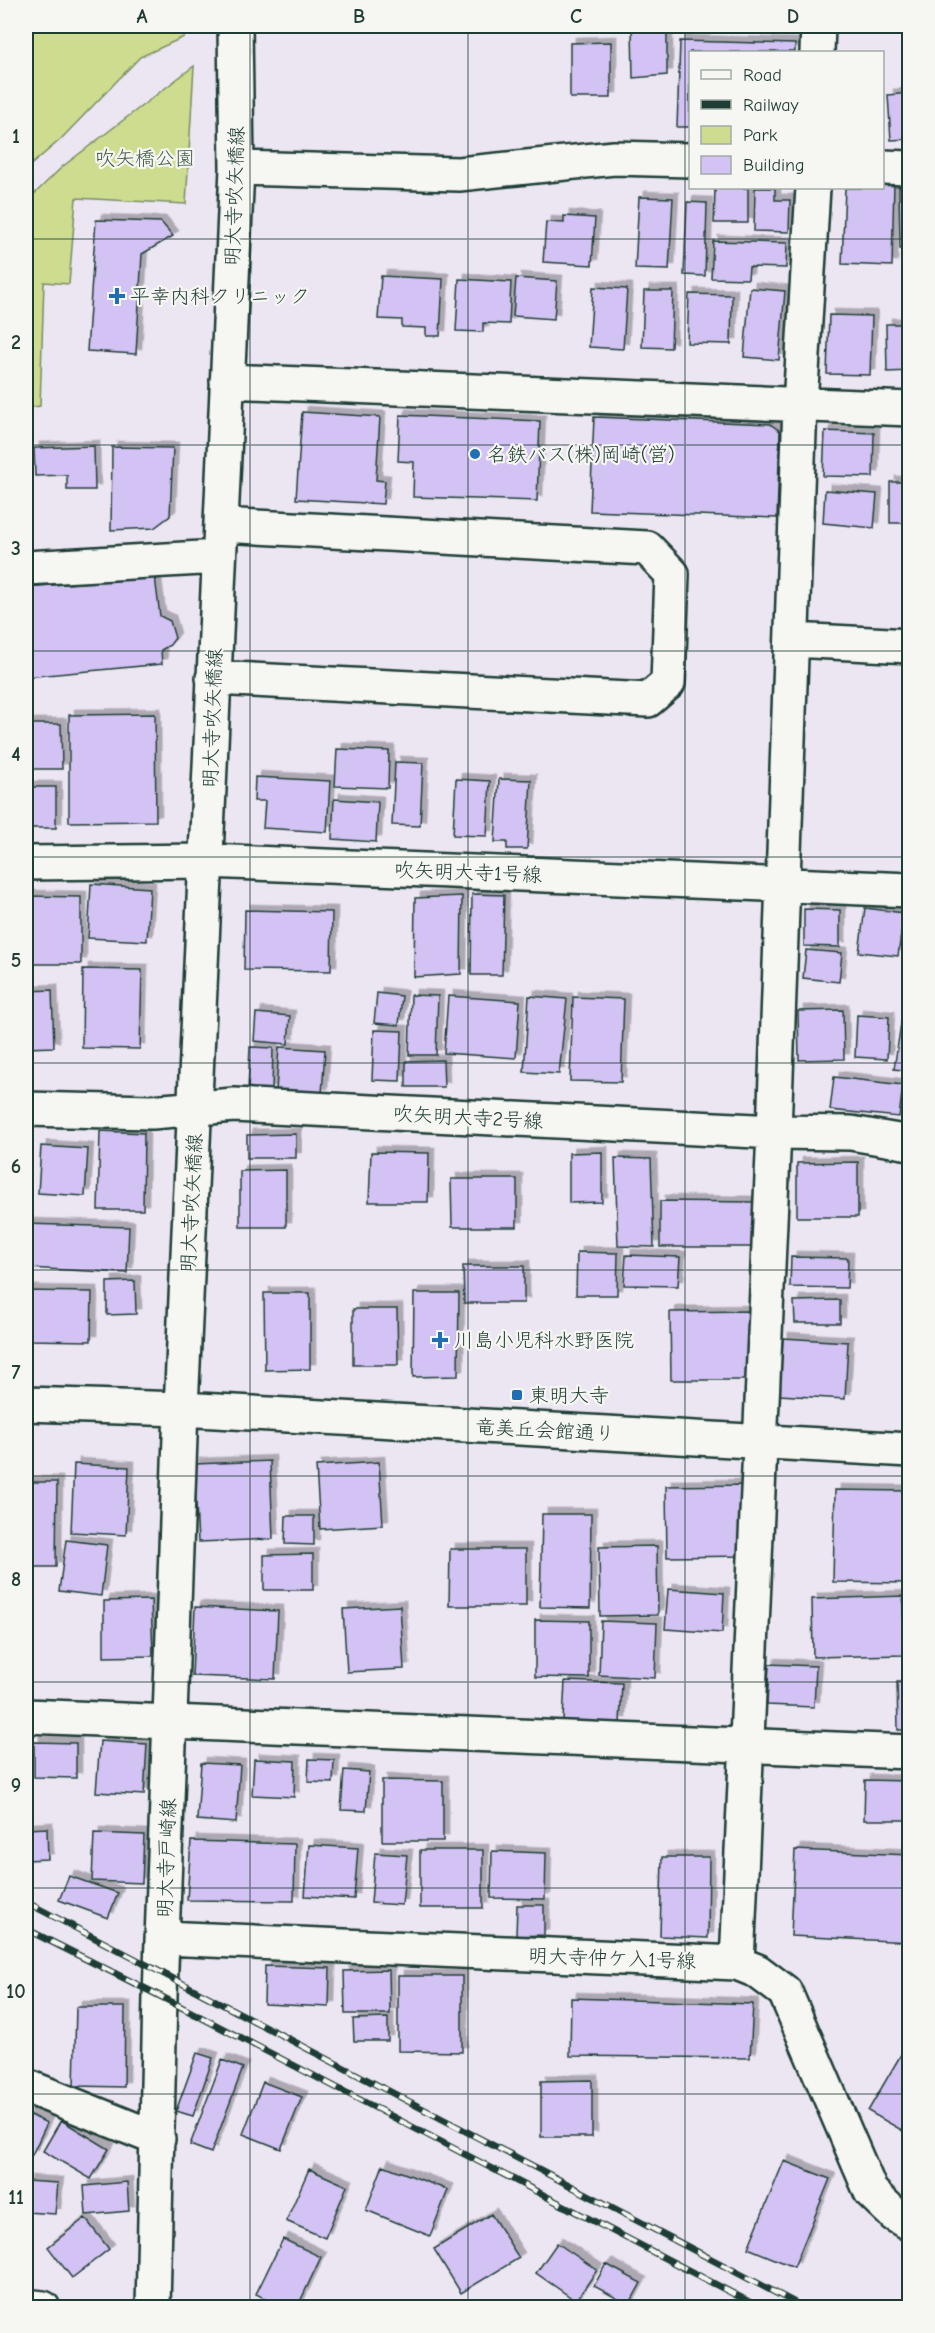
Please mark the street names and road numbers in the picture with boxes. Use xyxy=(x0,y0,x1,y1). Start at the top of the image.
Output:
street label: 明大寺吹矢橋線 xyxy=(221,126,248,266)
street label: 明大寺吹矢橋線 xyxy=(199,648,226,788)
street label: 吹矢明大寺1号線 xyxy=(394,858,542,887)
street label: 吹矢明大寺2号線 xyxy=(392,1102,544,1133)
street label: 明大寺吹矢橋線 xyxy=(176,1133,207,1274)
street label: 竜美丘会館通り xyxy=(474,1415,615,1446)
street label: 明大寺戸崎線 xyxy=(153,1798,180,1918)
street label: 明大寺仲ケ入1号線 xyxy=(528,1944,696,1973)

